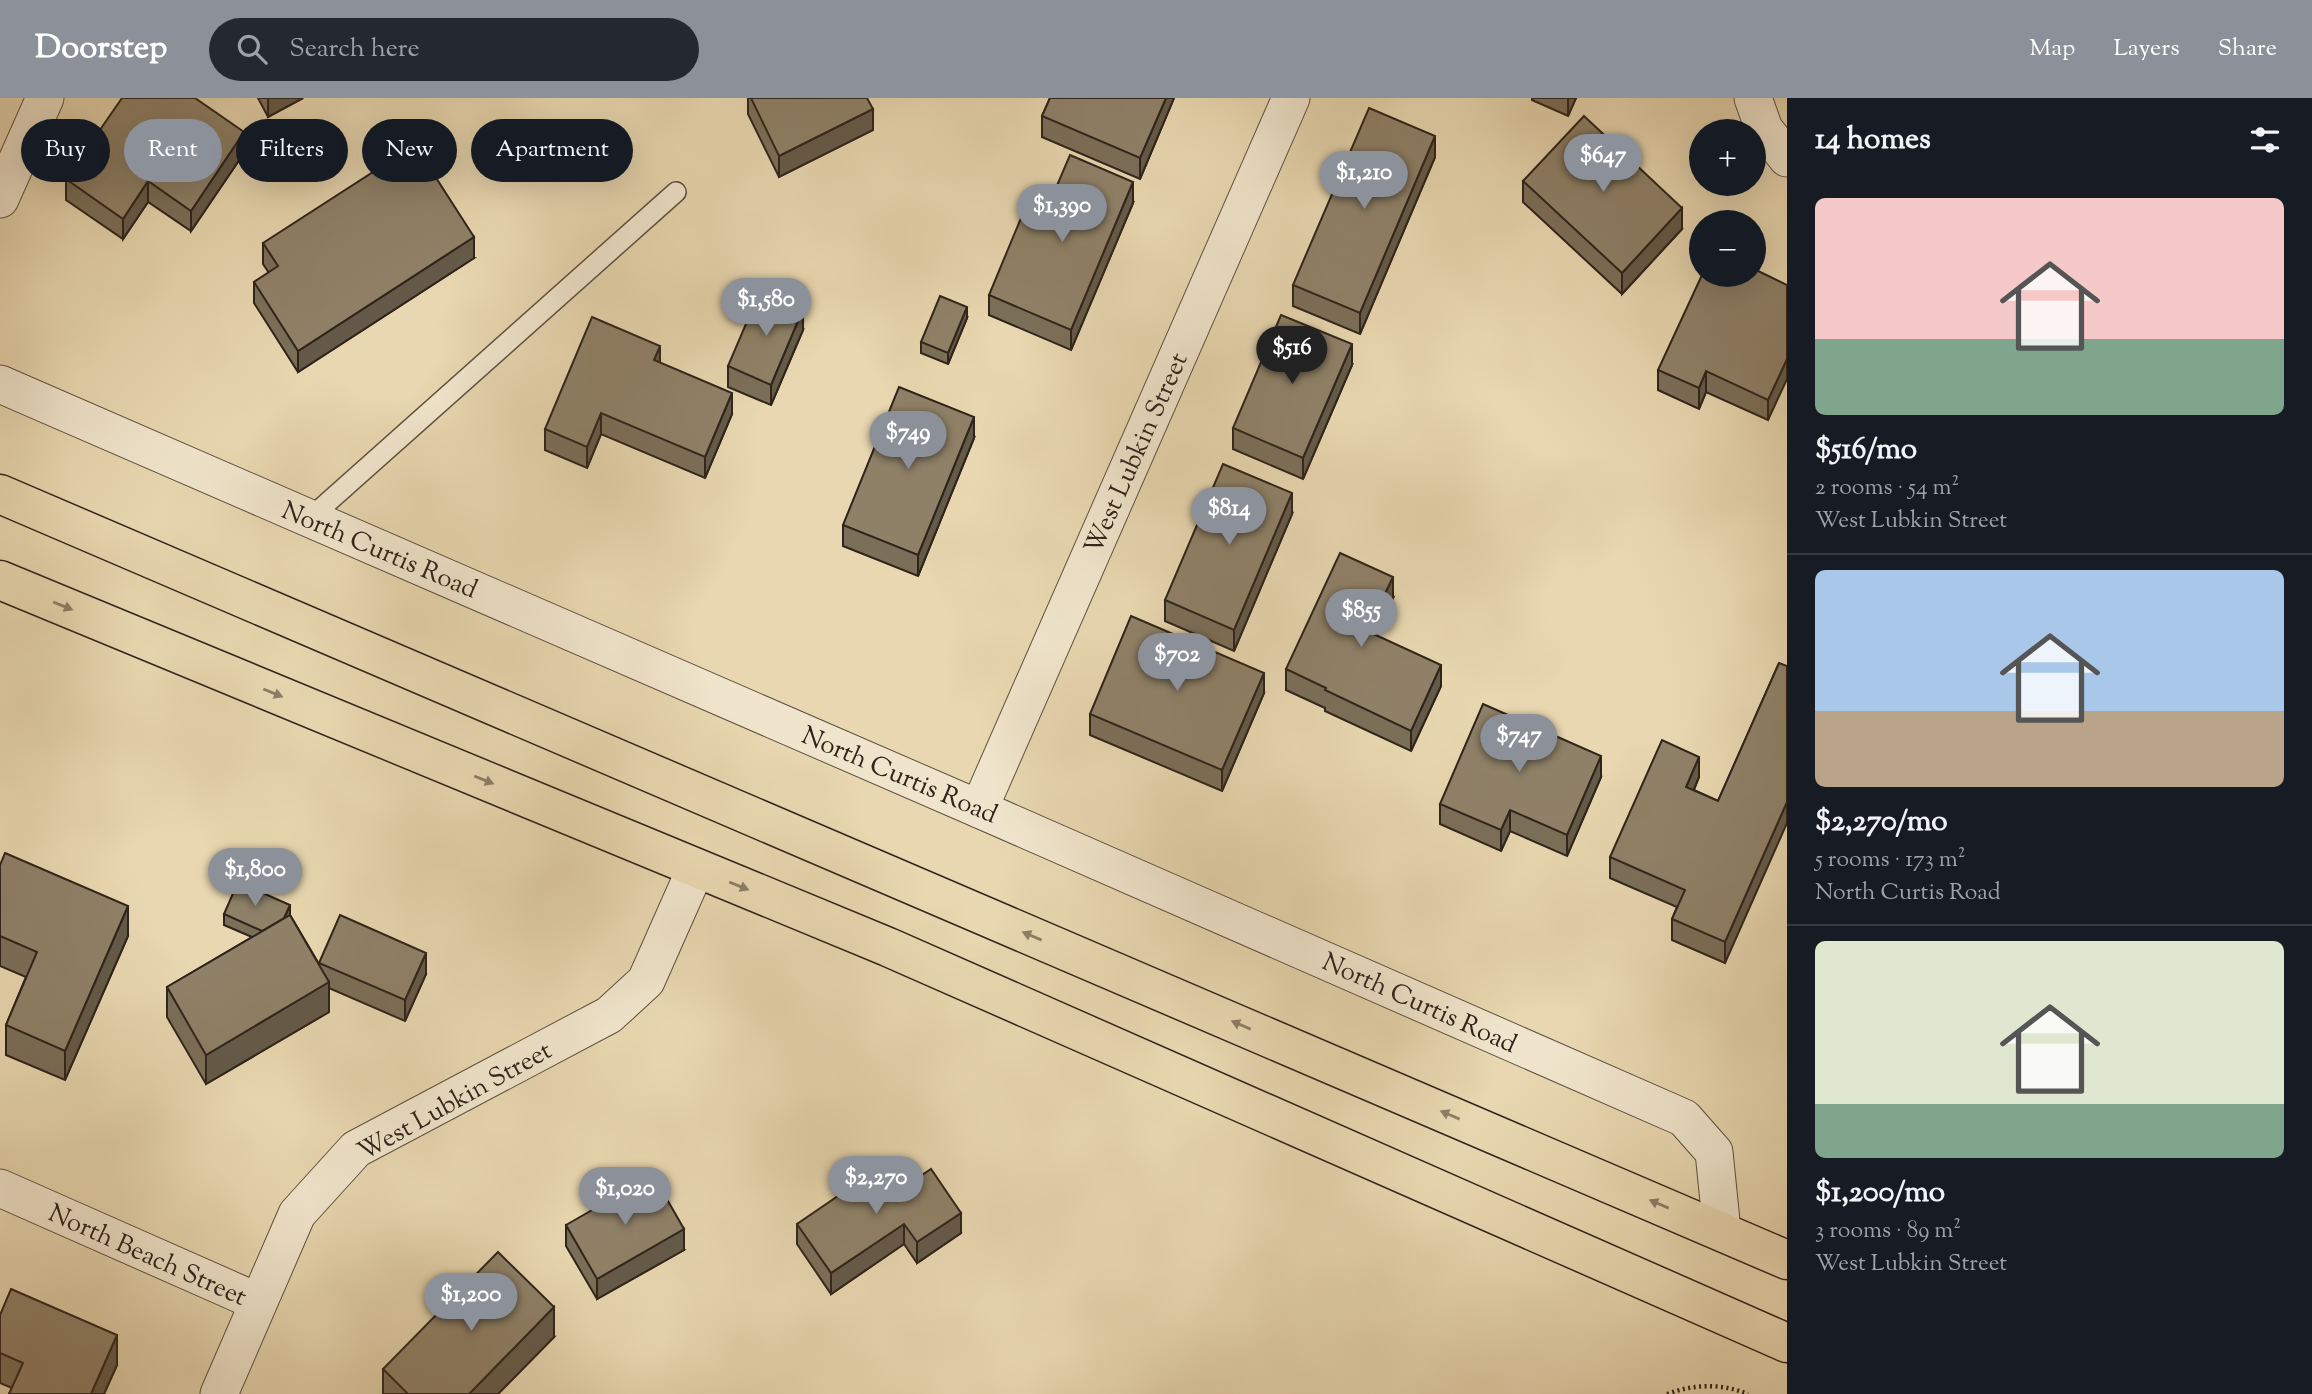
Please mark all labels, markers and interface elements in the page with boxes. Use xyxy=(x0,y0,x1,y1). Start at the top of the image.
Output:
search box xyxy=(209,18,699,81)
text: Doorstep xyxy=(35,25,167,73)
icon: search xyxy=(233,30,271,68)
text: Search here xyxy=(289,31,420,68)
text: Map xyxy=(2029,32,2075,66)
text: Layers xyxy=(2113,32,2180,66)
text: Share xyxy=(2218,32,2277,66)
chip: Buy xyxy=(21,119,110,182)
chip: Rent xyxy=(124,119,222,182)
chip: Filters xyxy=(236,119,348,182)
chip: New xyxy=(362,119,457,182)
chip: Apartment xyxy=(471,119,633,182)
map controls xyxy=(1689,119,1766,287)
button: + xyxy=(1689,119,1766,196)
text: 14 homes xyxy=(1815,119,1931,162)
icon: filters xyxy=(2246,121,2284,159)
pin: $647 xyxy=(1562,134,1644,194)
text: $647 xyxy=(1580,140,1626,173)
pin: $1,210 xyxy=(1307,152,1421,211)
text: $1,210 xyxy=(1336,157,1392,190)
pin: $1,390 xyxy=(1005,184,1119,244)
text: $1,390 xyxy=(1033,190,1091,223)
button: − xyxy=(1689,210,1766,287)
icon: home xyxy=(1987,243,2113,369)
pin: $1,580 xyxy=(709,278,823,338)
text: $1,580 xyxy=(737,284,795,317)
pin: $516 xyxy=(1251,327,1333,386)
text: $516 xyxy=(1272,332,1312,365)
street label: West Lubkin Street xyxy=(1076,347,1198,561)
pin: $749 xyxy=(867,412,949,471)
text: $749 xyxy=(886,417,930,450)
text: $516/mo xyxy=(1815,429,1917,472)
text: 2 rooms · 54 m² xyxy=(1815,472,1959,505)
pin: $814 xyxy=(1188,488,1270,547)
street label: North Curtis Road xyxy=(275,493,483,609)
text: $814 xyxy=(1207,493,1251,526)
text: West Lubkin Street xyxy=(1815,505,2007,538)
pin: $855 xyxy=(1320,589,1402,649)
text: $855 xyxy=(1341,595,1381,628)
one-way arrow xyxy=(53,601,74,612)
icon: home xyxy=(1987,615,2113,741)
pin: $702 xyxy=(1136,634,1218,693)
text: $702 xyxy=(1154,639,1200,672)
one-way arrow xyxy=(263,688,284,699)
pin: $747 xyxy=(1478,714,1560,774)
street label: North Curtis Road xyxy=(795,718,1003,834)
text: $747 xyxy=(1496,720,1542,753)
one-way arrow xyxy=(473,775,494,786)
text: $2,270/mo xyxy=(1815,801,1948,844)
text: 5 rooms · 173 m² xyxy=(1815,844,1966,877)
pin: $1,800 xyxy=(198,848,312,908)
text: $1,800 xyxy=(224,854,286,887)
text: North Curtis Road xyxy=(1815,877,2001,910)
one-way arrow xyxy=(729,880,750,891)
one-way arrow xyxy=(1022,930,1042,942)
street label: North Curtis Road xyxy=(1316,945,1523,1064)
icon: home xyxy=(1987,986,2113,1112)
one-way arrow xyxy=(1230,1020,1251,1031)
street label: West Lubkin Street xyxy=(351,1033,559,1171)
one-way arrow xyxy=(1440,1109,1461,1120)
pin: $2,270 xyxy=(819,1156,933,1216)
text: $2,270 xyxy=(845,1162,907,1195)
pin: $1,020 xyxy=(568,1168,682,1227)
text: $1,200/mo xyxy=(1815,1172,1945,1215)
text: $1,020 xyxy=(595,1173,655,1206)
street label: North Beach Street xyxy=(42,1196,252,1317)
one-way arrow xyxy=(1649,1199,1670,1210)
text: 3 rooms · 89 m² xyxy=(1815,1215,1961,1248)
text: West Lubkin Street xyxy=(1815,1248,2007,1281)
pin: $1,200 xyxy=(414,1274,528,1333)
text: $1,200 xyxy=(441,1279,501,1312)

